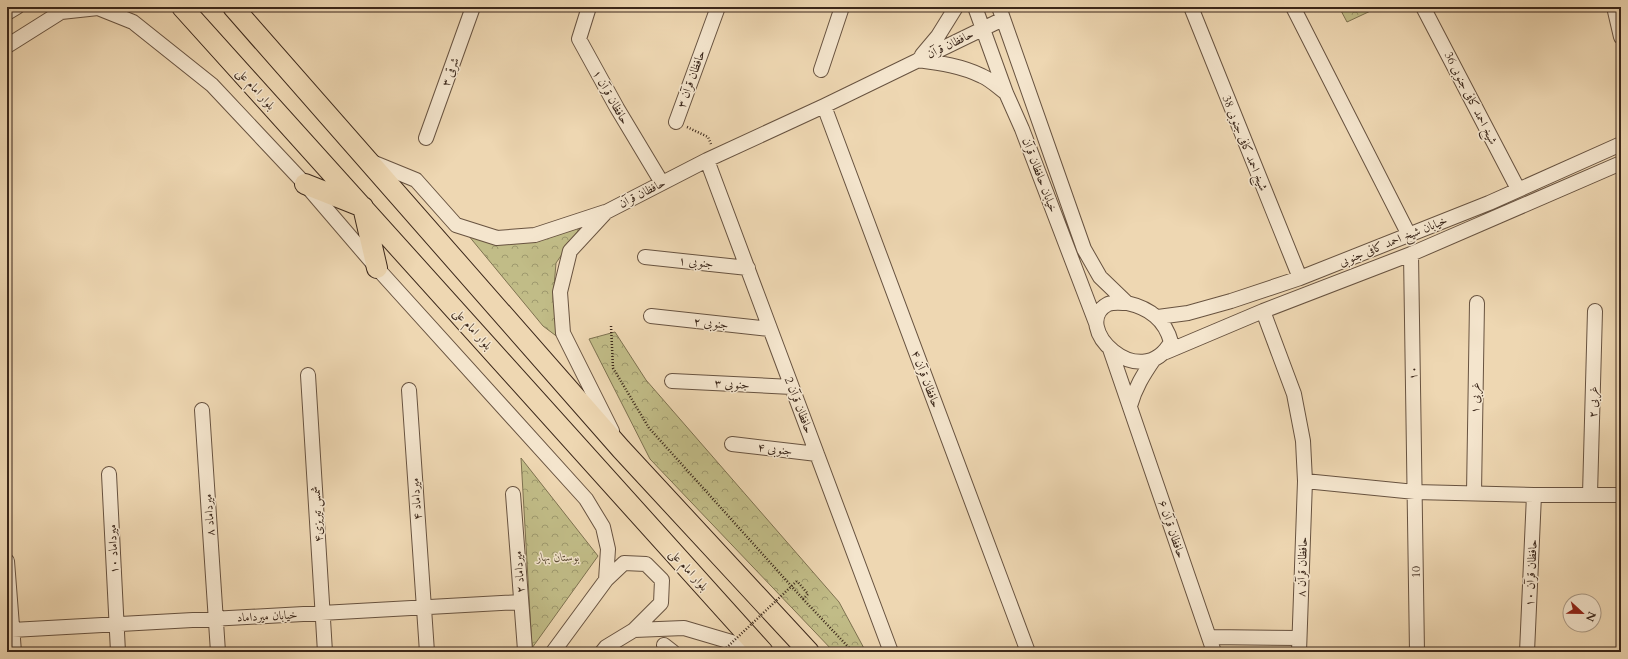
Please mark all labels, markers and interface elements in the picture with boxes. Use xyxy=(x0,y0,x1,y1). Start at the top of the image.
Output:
street label: حافظان قرآن xyxy=(924,26,976,62)
street label: حافظان قرآن ۳ xyxy=(673,48,709,110)
street label: شیخ احمد کافی جنوبی 36 xyxy=(1438,49,1501,149)
street label: ۳ شرقی xyxy=(437,55,463,89)
street label: بلوار امام علی xyxy=(231,65,279,115)
street label: حافظان قرآن ۱ xyxy=(589,67,633,127)
street label: شیخ احمد کافی جنوبی 38 xyxy=(1216,93,1272,195)
street label: خیابان حافظان قرآن xyxy=(1018,135,1062,215)
street label: حافظان قرآن xyxy=(616,174,668,212)
street label: خیابان شیخ احمد کافی جنوبی xyxy=(1337,212,1451,273)
street label: جنوبی ۱ xyxy=(678,252,714,273)
street label: بلوار امام علی xyxy=(448,305,496,355)
street label: جنوبی ۲ xyxy=(693,313,729,334)
street label: حافظان قرآن ۴ xyxy=(908,348,944,410)
street label: ۱۰ xyxy=(1405,366,1421,380)
street label: حافظان قرآن 2 xyxy=(781,374,817,436)
street label: جنوبی ۳ xyxy=(714,375,750,394)
street label: ۱ غربی xyxy=(1467,382,1484,414)
street label: ۲ غربی xyxy=(1584,386,1603,418)
street label: جنوبی ۴ xyxy=(757,439,793,460)
street label: میرداماد ۴ xyxy=(407,477,425,521)
street label: شمس تیریزی۴ xyxy=(308,485,327,543)
street label: میرداماد ۸ xyxy=(200,493,218,537)
street label: حافظان قرآن ۶ xyxy=(1155,498,1189,560)
street label: میرداماد ۱۰ xyxy=(104,524,122,574)
street label: حافظان قرآن ۸ xyxy=(1293,537,1311,597)
street label: حافظان قرآن ۱۰ xyxy=(1521,539,1541,607)
street label: بلوار امام علی xyxy=(664,546,712,596)
park label: بوستان بهار xyxy=(535,549,580,565)
street label: میرداماد ۲ xyxy=(510,550,528,594)
street label: 10 xyxy=(1408,566,1424,578)
north arrow xyxy=(1562,593,1602,633)
street label: خیابان میرداماد xyxy=(236,606,298,626)
text: N xyxy=(1582,609,1600,624)

